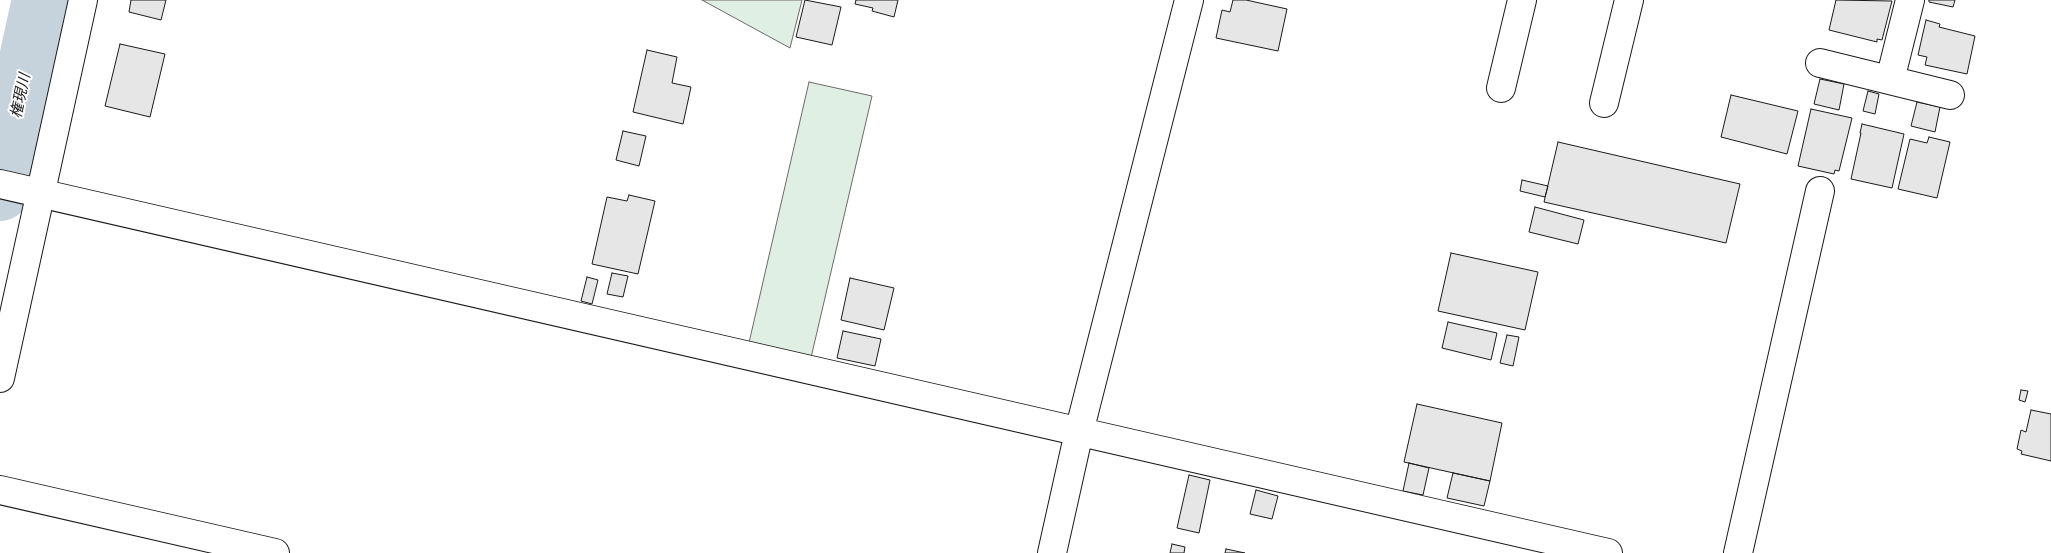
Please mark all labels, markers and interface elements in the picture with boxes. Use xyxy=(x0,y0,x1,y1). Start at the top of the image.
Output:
water label: 権現川 xyxy=(8,72,34,120)

